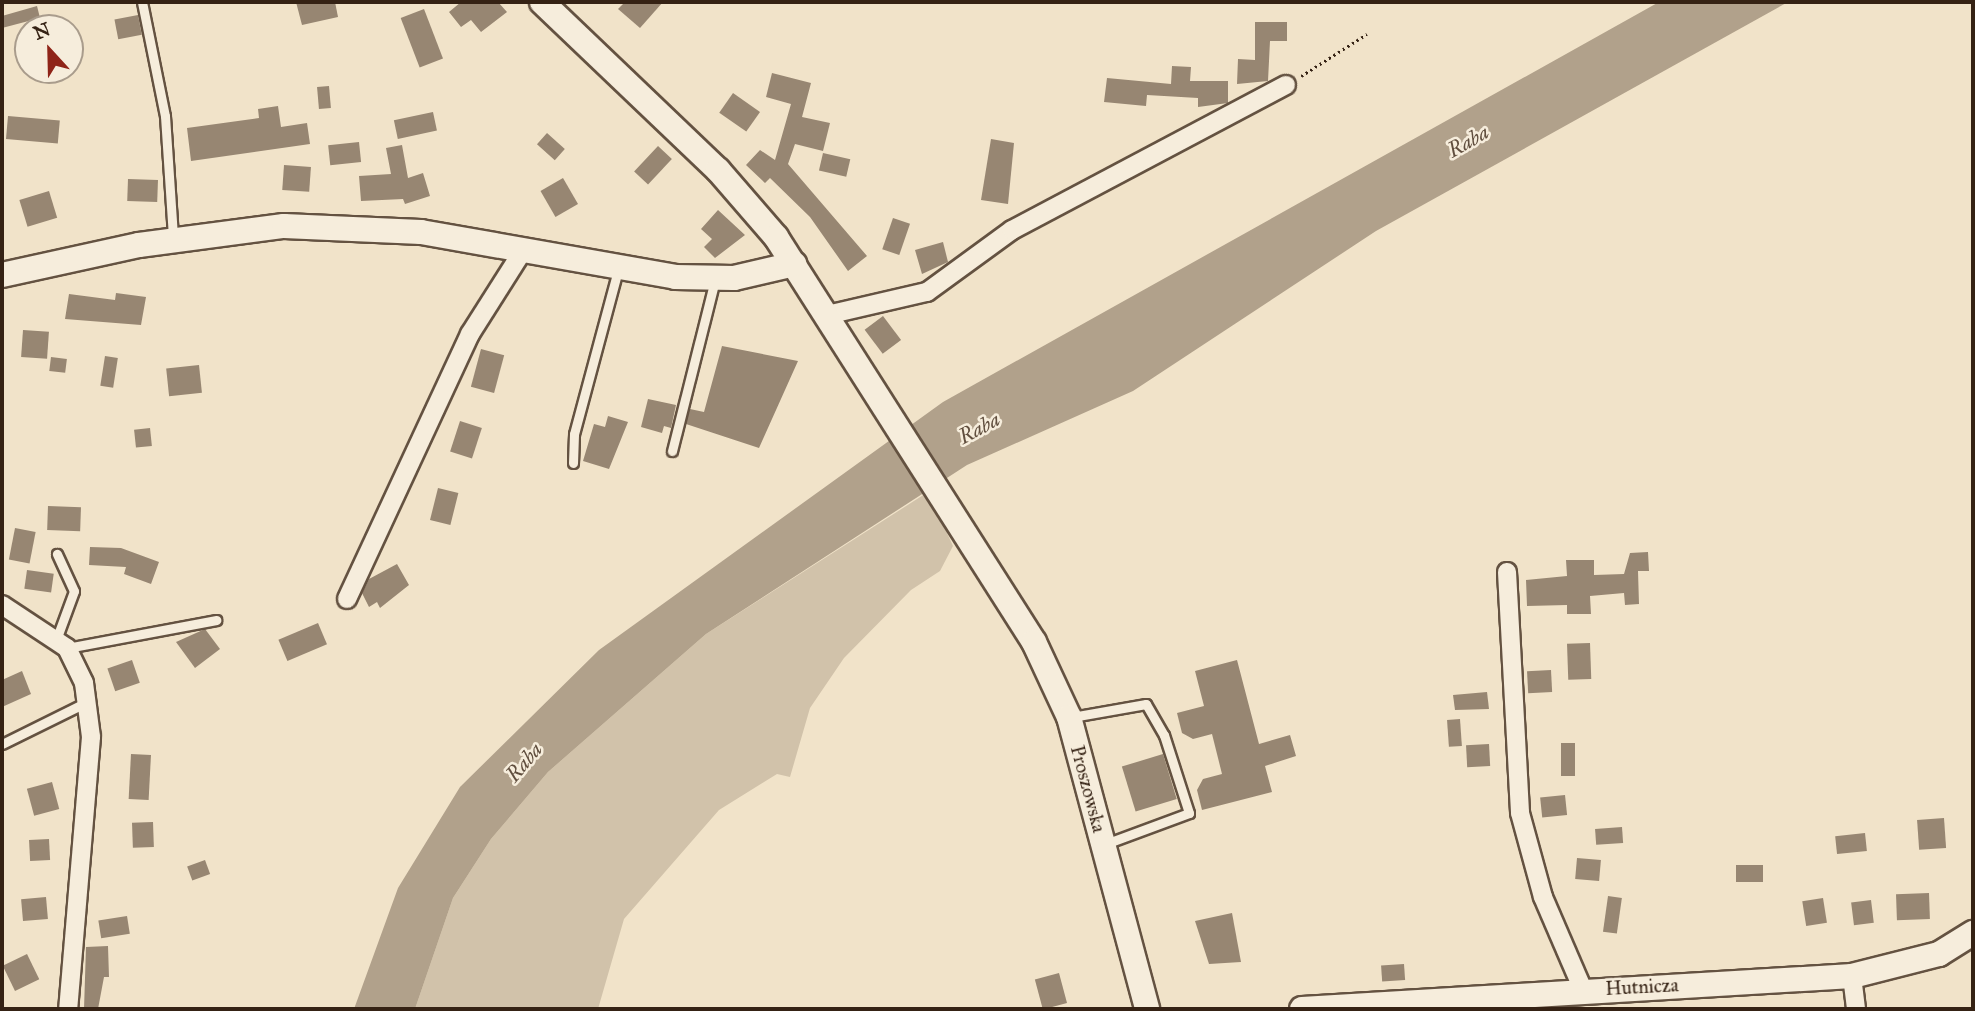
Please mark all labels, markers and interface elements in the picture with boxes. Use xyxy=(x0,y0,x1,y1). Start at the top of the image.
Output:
north arrow xyxy=(14,14,84,84)
text: N xyxy=(30,17,53,45)
water label: Raba xyxy=(1443,119,1493,163)
water label: Raba xyxy=(954,406,1004,450)
water label: Raba xyxy=(500,737,548,787)
street label: Proszowska xyxy=(1065,743,1111,835)
street label: Hutnicza xyxy=(1605,974,1679,1000)

